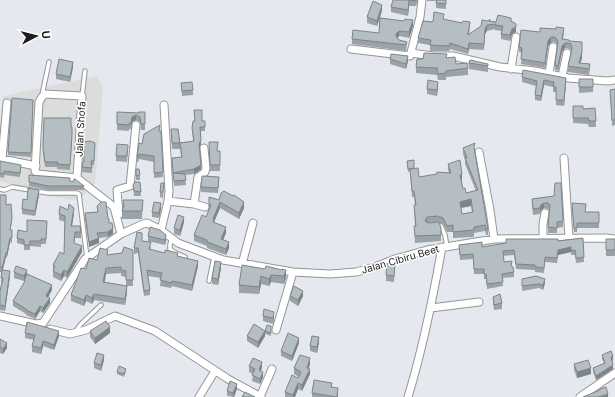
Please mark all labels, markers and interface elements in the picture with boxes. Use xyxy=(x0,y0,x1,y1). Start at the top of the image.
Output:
north arrow xyxy=(16,16,56,56)
text: U xyxy=(38,30,53,40)
street label: Jalan Shofa xyxy=(73,101,87,157)
street label: Jalan Cibiru Beet xyxy=(360,242,441,276)

